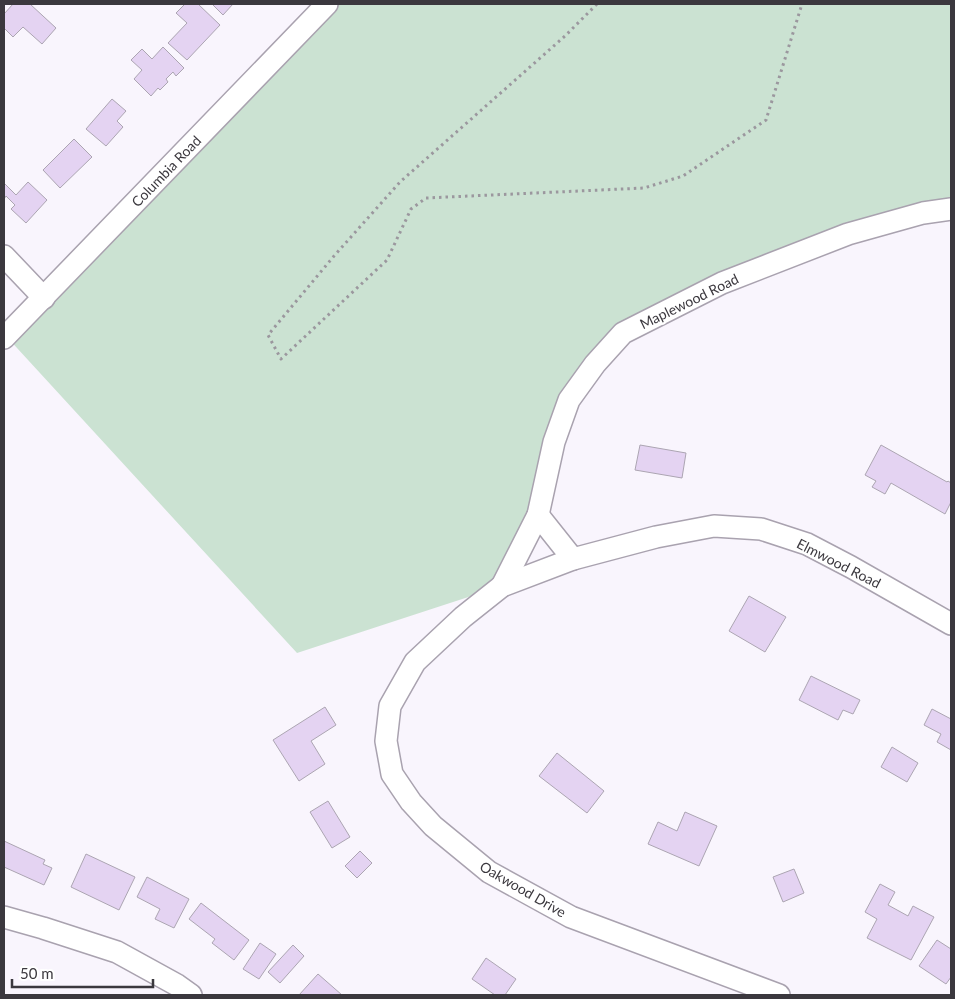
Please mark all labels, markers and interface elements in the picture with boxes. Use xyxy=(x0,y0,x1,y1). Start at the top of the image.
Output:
street label: Columbia Road xyxy=(128,132,204,210)
street label: Maplewood Road xyxy=(637,270,741,332)
street label: Elmwood Road xyxy=(794,535,884,591)
street label: Oakwood Drive xyxy=(477,857,569,921)
scale bar xyxy=(12,956,154,988)
text: 50 m xyxy=(20,964,54,982)

